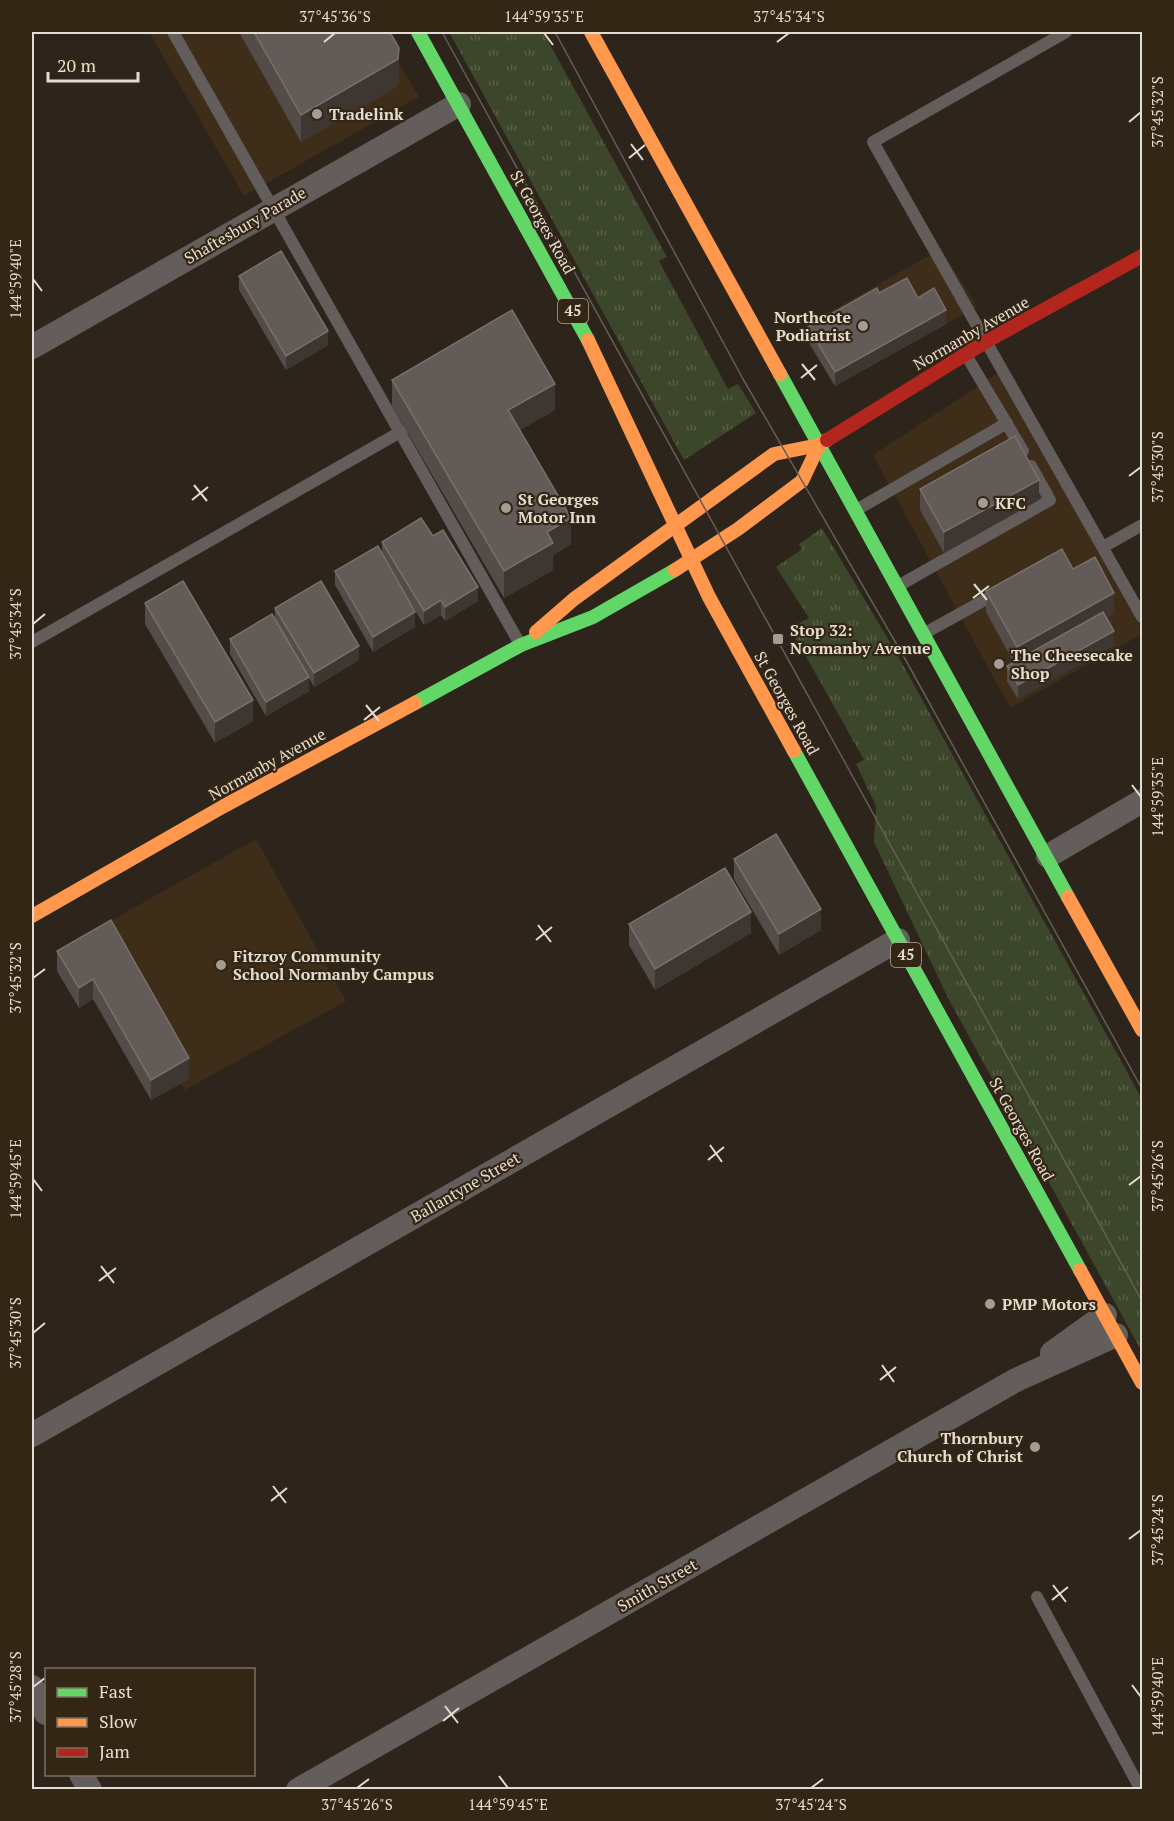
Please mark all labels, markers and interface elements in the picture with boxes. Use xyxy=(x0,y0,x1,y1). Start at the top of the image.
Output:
text: 37°45'36"S xyxy=(299,6,371,26)
text: 144°59'35"E xyxy=(504,6,584,26)
text: 37°45'34"S xyxy=(753,6,825,26)
scale bar xyxy=(48,45,138,83)
text: 20 m xyxy=(57,53,97,77)
text: 37°45'32"S xyxy=(1147,76,1167,148)
place label: Tradelink xyxy=(329,103,404,125)
marker: Tradelink xyxy=(310,107,324,121)
street label: St Georges Road xyxy=(505,166,581,278)
street label: Shaftesbury Parade xyxy=(180,181,310,269)
text: 144°59'40"E xyxy=(5,239,25,319)
street label: Normanby Avenue xyxy=(909,291,1033,375)
road number: 45 xyxy=(558,299,588,323)
place label: Northcote Podiatrist xyxy=(774,306,852,346)
marker: Northcote Podiatrist xyxy=(856,319,870,333)
text: 37°45'30"S xyxy=(1147,431,1167,503)
place label: St Georges Motor Inn xyxy=(518,488,599,528)
place label: KFC xyxy=(995,492,1026,514)
marker: KFC xyxy=(976,496,990,510)
marker: St Georges Motor Inn xyxy=(499,501,513,515)
text: 37°45'34"S xyxy=(5,588,25,660)
place label: Stop 32: Normanby Avenue xyxy=(790,619,931,659)
marker: Stop 32: Normanby Avenue xyxy=(771,632,785,646)
place label: The Cheesecake Shop xyxy=(1011,644,1133,684)
street label: St Georges Road xyxy=(749,647,825,759)
marker: The Cheesecake Shop xyxy=(992,657,1006,671)
street label: Normanby Avenue xyxy=(205,723,329,805)
text: 144°59'35"E xyxy=(1147,757,1167,837)
text: 37°45'32"S xyxy=(5,942,25,1014)
road number: 45 xyxy=(891,943,921,967)
place label: Fitzroy Community School Normanby Campus xyxy=(233,945,434,985)
marker: Fitzroy Community School Normanby Campus xyxy=(214,958,228,972)
street label: St Georges Road xyxy=(984,1073,1060,1185)
text: 144°59'45"E xyxy=(5,1139,25,1219)
text: 37°45'26"S xyxy=(1147,1140,1167,1212)
street label: Ballantyne Street xyxy=(406,1147,524,1227)
place label: PMP Motors xyxy=(1002,1293,1096,1315)
text: 37°45'30"S xyxy=(5,1297,25,1369)
marker: PMP Motors xyxy=(983,1297,997,1311)
place label: Thornbury Church of Christ xyxy=(897,1427,1024,1467)
marker: Thornbury Church of Christ xyxy=(1028,1440,1042,1454)
text: 37°45'24"S xyxy=(1147,1494,1167,1566)
street label: Smith Street xyxy=(613,1553,701,1617)
text: 37°45'28"S xyxy=(5,1651,25,1723)
text: 144°59'40"E xyxy=(1147,1657,1167,1737)
legend xyxy=(45,1668,255,1776)
text: Fast xyxy=(99,1679,133,1703)
text: Slow xyxy=(99,1709,138,1733)
text: Jam xyxy=(99,1739,130,1763)
text: 37°45'26"S xyxy=(321,1794,393,1814)
text: 144°59'45"E xyxy=(468,1794,548,1814)
text: 37°45'24"S xyxy=(775,1794,847,1814)

